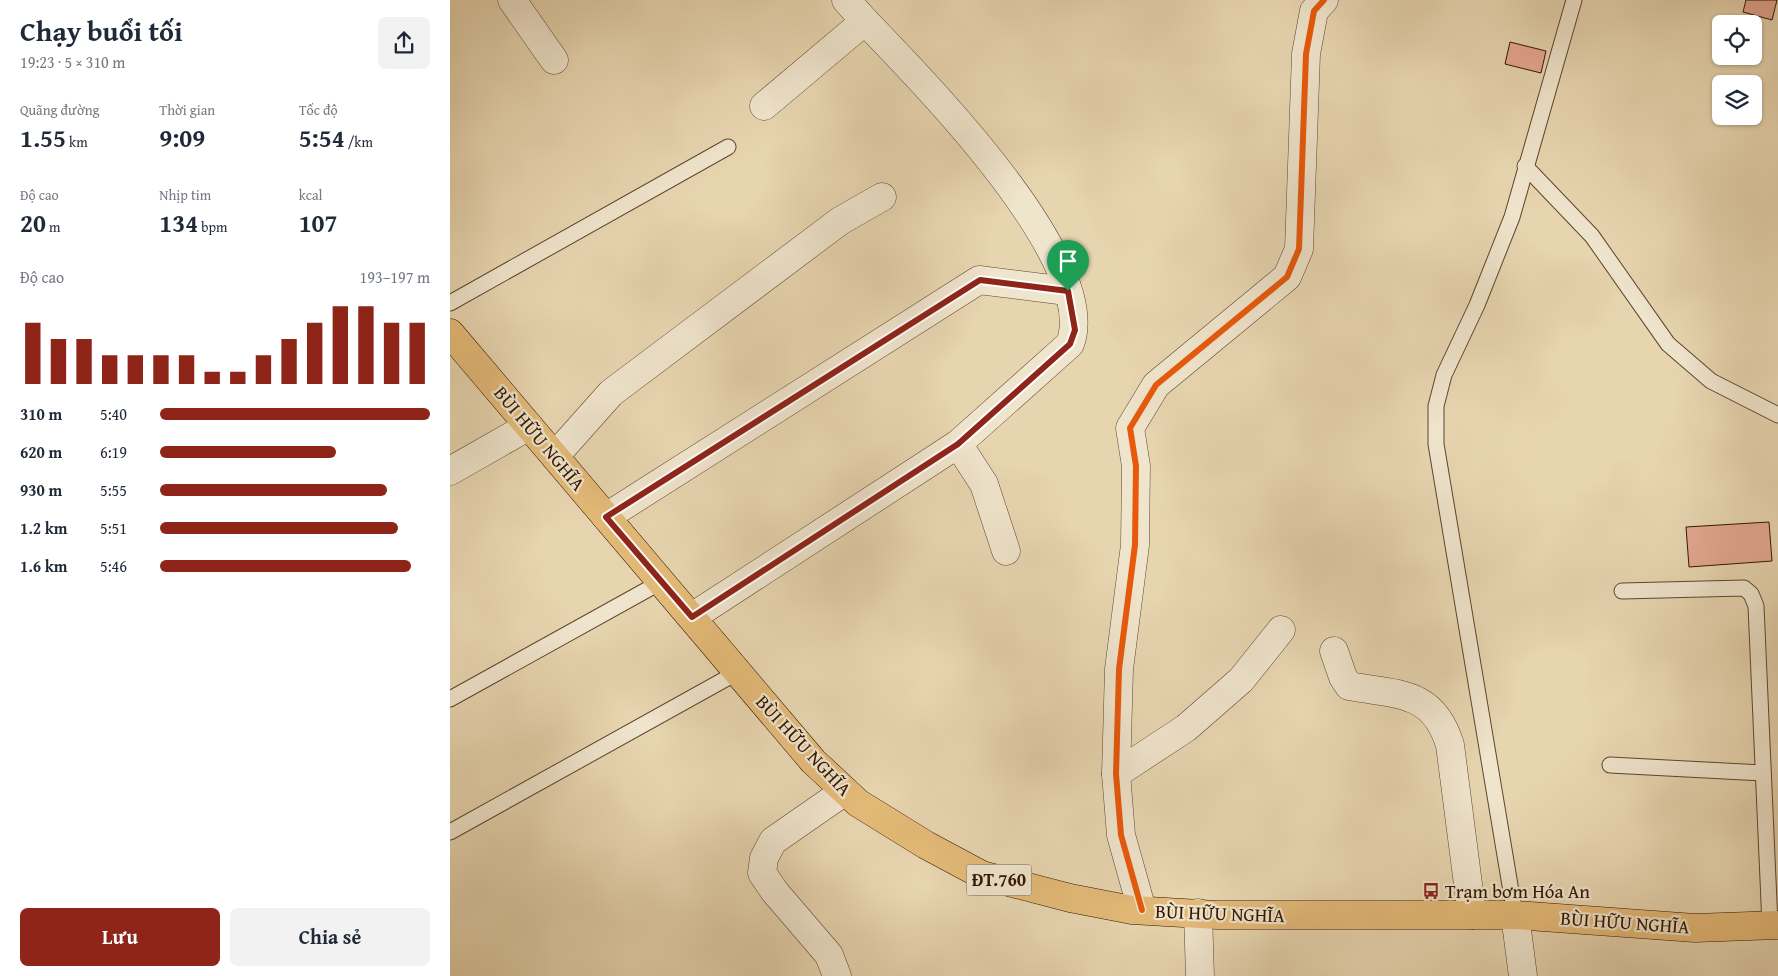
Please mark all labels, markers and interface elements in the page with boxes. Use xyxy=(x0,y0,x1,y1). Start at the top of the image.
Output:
text: Chạy buổi tối xyxy=(20,10,183,51)
map controls xyxy=(1712,15,1762,125)
button: locate xyxy=(1712,15,1762,65)
button: share xyxy=(378,17,430,69)
text: 19:23 · 5 × 310 m xyxy=(20,50,125,74)
button: layers xyxy=(1712,75,1762,125)
text: Quãng đường xyxy=(20,100,100,120)
text: Thời gian xyxy=(159,100,215,120)
text: Tốc độ xyxy=(299,100,338,120)
text: 1.55 xyxy=(20,120,66,156)
text: 9:09 xyxy=(159,120,205,156)
text: 5:54 xyxy=(299,120,345,156)
text: km xyxy=(66,132,88,152)
text: /km xyxy=(345,132,373,152)
text: Độ cao xyxy=(20,185,59,205)
text: Nhịp tim xyxy=(159,185,211,205)
text: kcal xyxy=(299,185,323,205)
text: 20 xyxy=(20,205,46,241)
text: 134 xyxy=(159,205,198,241)
text: 107 xyxy=(299,205,338,241)
text: m xyxy=(46,217,60,237)
text: bpm xyxy=(198,217,228,237)
pin xyxy=(1047,240,1089,291)
icon: arrive xyxy=(1054,247,1082,275)
text: Độ cao xyxy=(20,265,64,289)
text: 193–197 m xyxy=(360,265,430,289)
street label: BÙI HỮU NGHĨA xyxy=(488,379,593,497)
text: 310 m xyxy=(20,402,62,426)
text: 5:40 xyxy=(100,402,127,426)
text: 620 m xyxy=(20,440,62,464)
text: 6:19 xyxy=(100,440,127,464)
text: 930 m xyxy=(20,478,62,502)
text: 5:55 xyxy=(100,478,127,502)
text: 1.2 km xyxy=(20,516,67,540)
text: 5:51 xyxy=(100,516,127,540)
text: 1.6 km xyxy=(20,554,67,578)
text: 5:46 xyxy=(100,554,127,578)
street label: BÙI HỮU NGHĨA xyxy=(750,688,859,802)
road number: ĐT.760 xyxy=(966,864,1032,896)
place label: Trạm bơm Hóa An xyxy=(1445,877,1590,905)
bus stop icon: Trạm bơm Hóa An xyxy=(1421,881,1441,901)
street label: BÙI HỮU NGHĨA xyxy=(1155,897,1286,929)
street label: BÙI HỮU NGHĨA xyxy=(1559,904,1691,941)
button: Lưu xyxy=(20,908,220,966)
button: Chia sẻ xyxy=(230,908,430,966)

